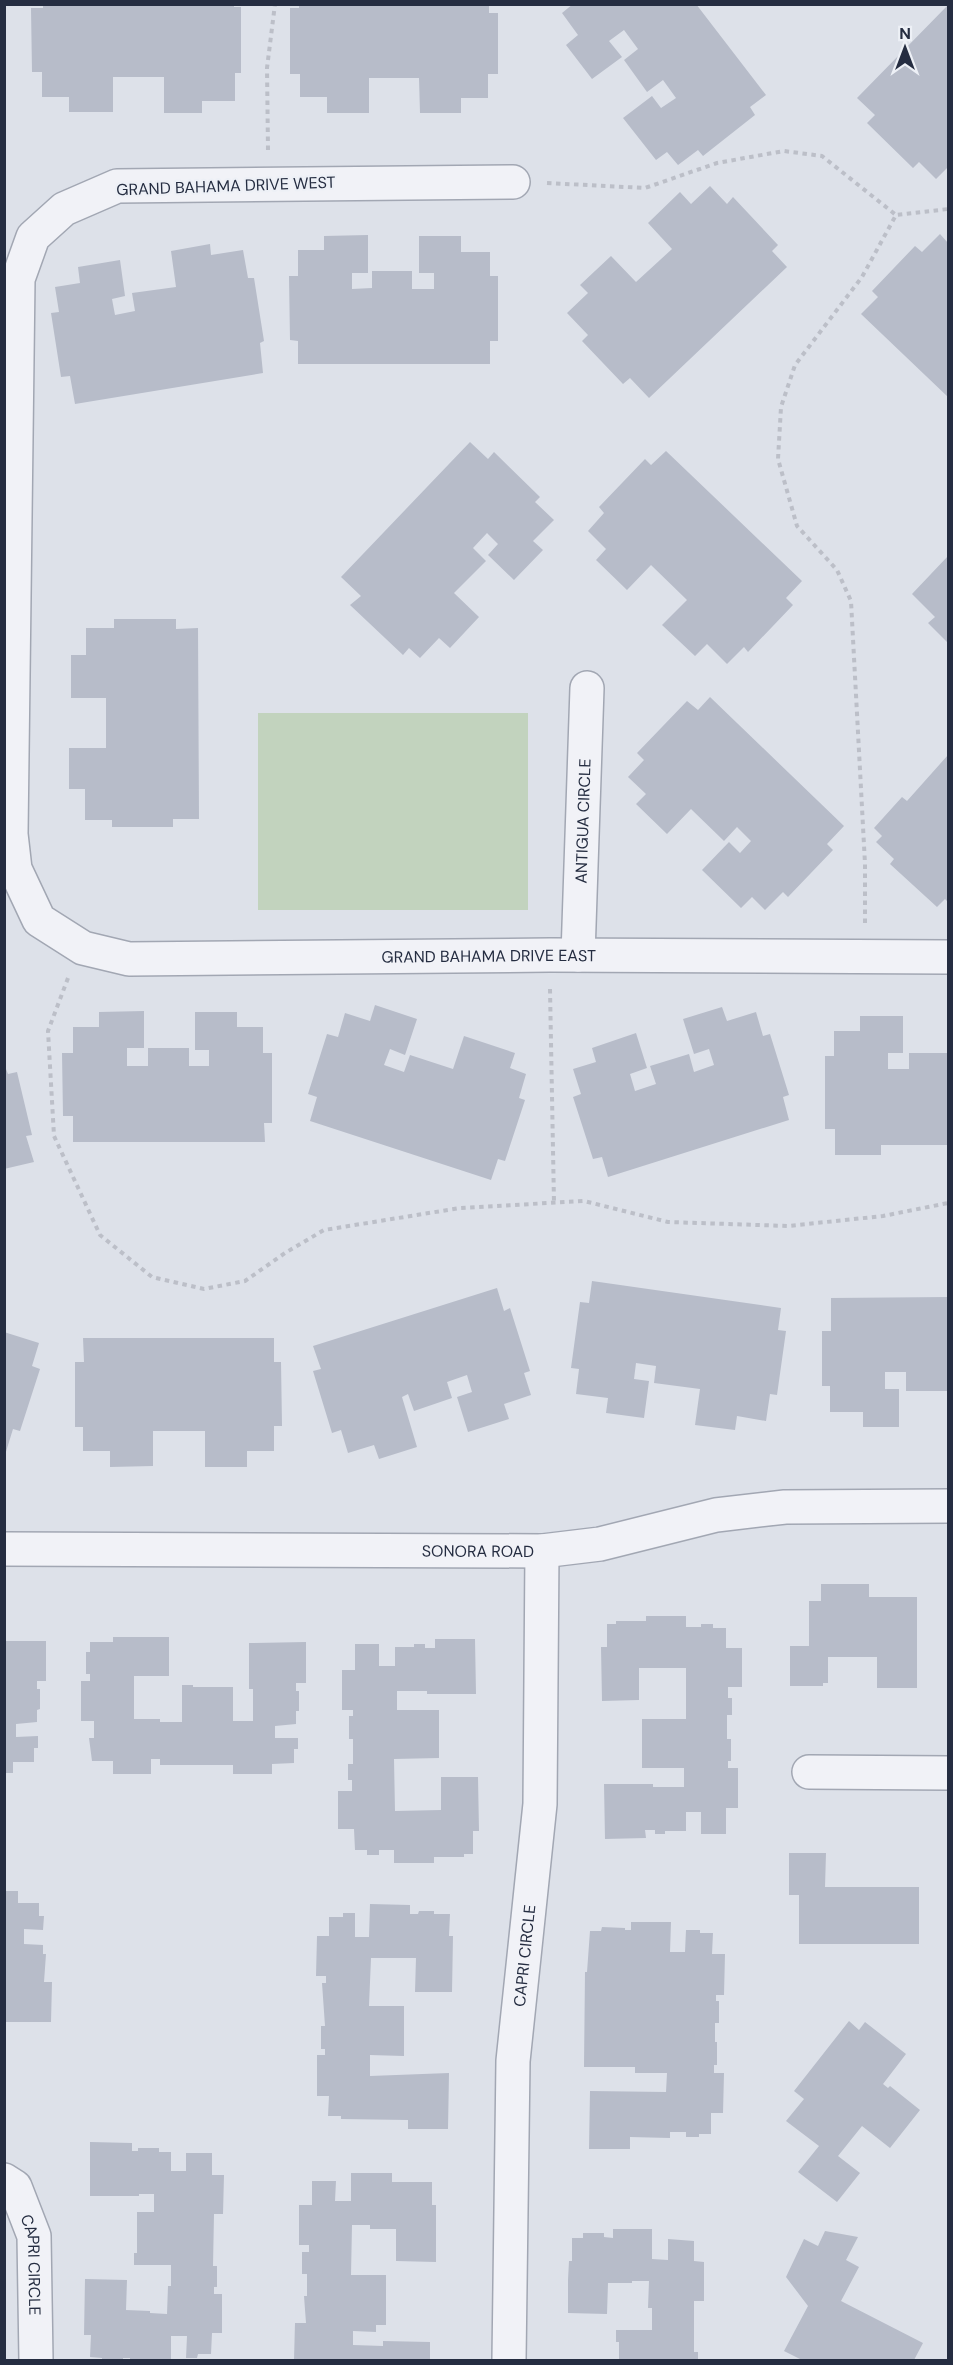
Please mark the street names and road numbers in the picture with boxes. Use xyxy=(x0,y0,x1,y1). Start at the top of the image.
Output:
street label: GRAND BAHAMA DRIVE WEST xyxy=(116,172,336,200)
street label: ANTIGUA CIRCLE xyxy=(570,758,595,884)
street label: GRAND BAHAMA DRIVE EAST xyxy=(381,944,596,967)
street label: SONORA ROAD xyxy=(422,1540,534,1561)
street label: CAPRI CIRCLE xyxy=(508,1904,540,2008)
street label: CAPRI CIRCLE xyxy=(16,2211,46,2316)

